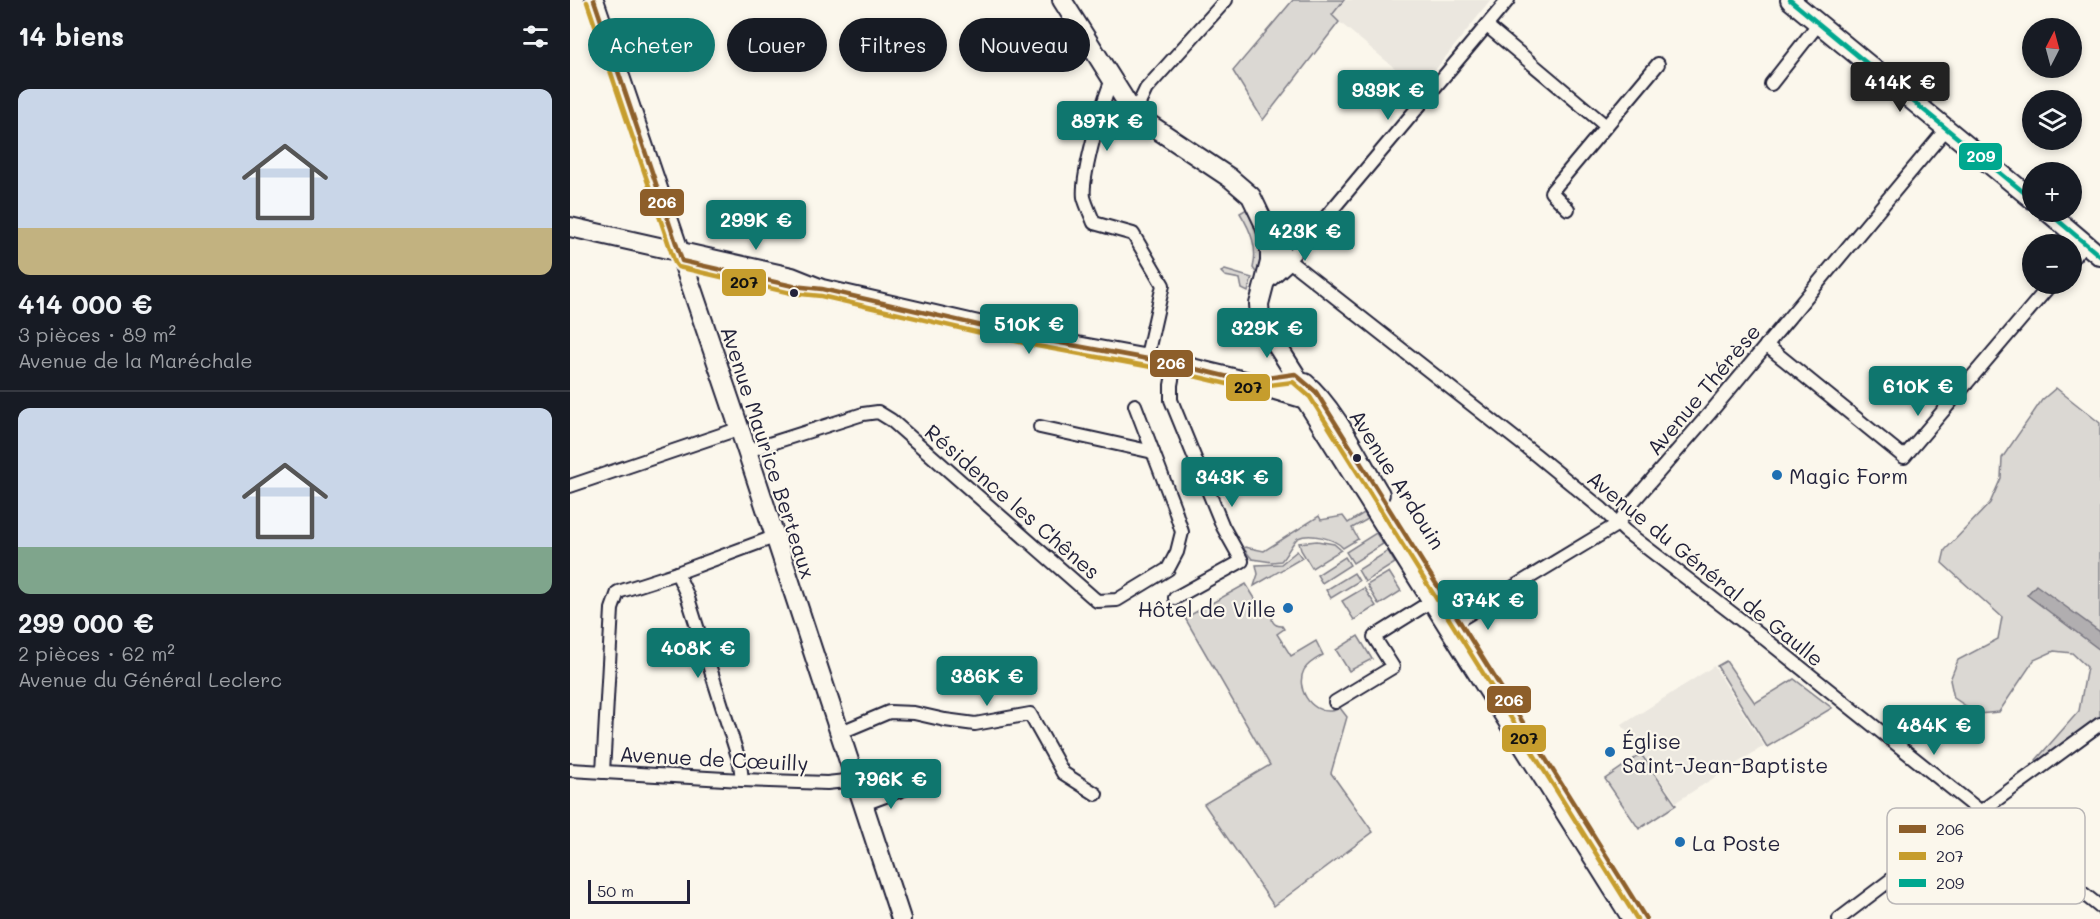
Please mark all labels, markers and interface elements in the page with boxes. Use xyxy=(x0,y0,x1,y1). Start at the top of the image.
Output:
chip: Acheter xyxy=(588,18,715,72)
chip: Louer xyxy=(727,18,827,72)
chip: Filtres xyxy=(839,18,947,72)
chip: Nouveau xyxy=(959,18,1090,72)
north arrow xyxy=(2022,18,2082,78)
map controls xyxy=(2022,18,2082,294)
text: 14 biens xyxy=(18,19,124,53)
icon: filters xyxy=(519,20,552,53)
pin: 414K € xyxy=(1851,62,1949,113)
text: 414K € xyxy=(1865,68,1935,94)
pin: 939K € xyxy=(1339,70,1437,121)
text: 939K € xyxy=(1352,76,1424,102)
button: layers xyxy=(2022,90,2082,150)
pin: 897K € xyxy=(1058,101,1156,152)
text: 897K € xyxy=(1071,107,1143,133)
icon: home xyxy=(231,128,339,236)
line badge: 209 xyxy=(1958,142,2003,171)
text: 209 xyxy=(1967,145,1996,166)
button: + xyxy=(2022,162,2082,222)
line badge: 206 xyxy=(639,188,685,217)
text: 206 xyxy=(648,191,677,212)
pin: 299K € xyxy=(707,200,805,251)
text: 299K € xyxy=(720,206,792,232)
pin: 423K € xyxy=(1256,211,1354,262)
text: 423K € xyxy=(1269,217,1341,243)
button: − xyxy=(2022,234,2082,294)
line badge: 207 xyxy=(721,268,767,297)
text: 207 xyxy=(730,271,758,292)
text: 414 000 € xyxy=(18,287,152,321)
unlabelled marker xyxy=(788,287,800,299)
pin: 510K € xyxy=(980,304,1078,355)
pin: 329K € xyxy=(1218,308,1316,359)
text: 510K € xyxy=(994,310,1064,336)
text: 329K € xyxy=(1231,314,1303,340)
street label: Avenue Thérèse xyxy=(1640,318,1766,460)
text: 3 pièces · 89 m² xyxy=(18,321,176,347)
street label: Avenue Maurice Berteaux xyxy=(715,322,823,582)
text: Avenue de la Maréchale xyxy=(18,347,253,373)
line badge: 206 xyxy=(1149,349,1194,378)
text: 206 xyxy=(1157,352,1186,373)
pin: 610K € xyxy=(1869,366,1967,417)
text: 610K € xyxy=(1883,372,1953,398)
line badge: 207 xyxy=(1225,373,1271,402)
text: 207 xyxy=(1234,376,1262,397)
street label: Avenue Ardouin xyxy=(1344,404,1452,554)
street label: Résidence les Chênes xyxy=(920,418,1106,584)
icon: home xyxy=(231,447,339,555)
unlabelled marker xyxy=(1351,452,1363,464)
pin: 343K € xyxy=(1183,457,1281,508)
place label: Magic Form xyxy=(1789,462,1908,489)
text: 343K € xyxy=(1195,463,1269,489)
street label: Avenue du Général de Gaulle xyxy=(1582,464,1830,672)
marker: Magic Form xyxy=(1770,468,1784,482)
pin: 374K € xyxy=(1439,580,1537,631)
text: 374K € xyxy=(1452,586,1524,612)
place label: Hôtel de Ville xyxy=(1138,595,1276,622)
marker: Hôtel de Ville xyxy=(1281,601,1295,615)
text: 299 000 € xyxy=(18,606,154,640)
pin: 408K € xyxy=(649,628,747,679)
text: 408K € xyxy=(661,634,735,660)
text: 2 pièces · 62 m² xyxy=(18,640,175,666)
pin: 386K € xyxy=(938,656,1036,707)
text: 386K € xyxy=(950,662,1024,688)
text: Avenue du Général Leclerc xyxy=(18,666,282,692)
line badge: 206 xyxy=(1486,685,1532,714)
text: 206 xyxy=(1495,689,1524,710)
pin: 484K € xyxy=(1885,705,1983,756)
text: 484K € xyxy=(1897,711,1971,737)
line badge: 207 xyxy=(1501,724,1547,753)
text: 207 xyxy=(1510,727,1538,748)
place label: Église Saint-Jean-Baptiste xyxy=(1622,727,1828,778)
street label: Avenue de Cœuilly xyxy=(619,740,809,776)
marker: Église Saint-Jean-Baptiste xyxy=(1603,745,1617,759)
pin: 796K € xyxy=(842,759,940,810)
text: 796K € xyxy=(855,765,927,791)
legend xyxy=(1887,808,2085,904)
text: 206 xyxy=(1936,818,1964,839)
place label: La Poste xyxy=(1692,829,1781,856)
marker: La Poste xyxy=(1673,835,1687,849)
text: 207 xyxy=(1936,845,1964,866)
text: 209 xyxy=(1936,872,1964,893)
scale bar xyxy=(588,877,690,904)
text: 50 m xyxy=(597,880,634,901)

